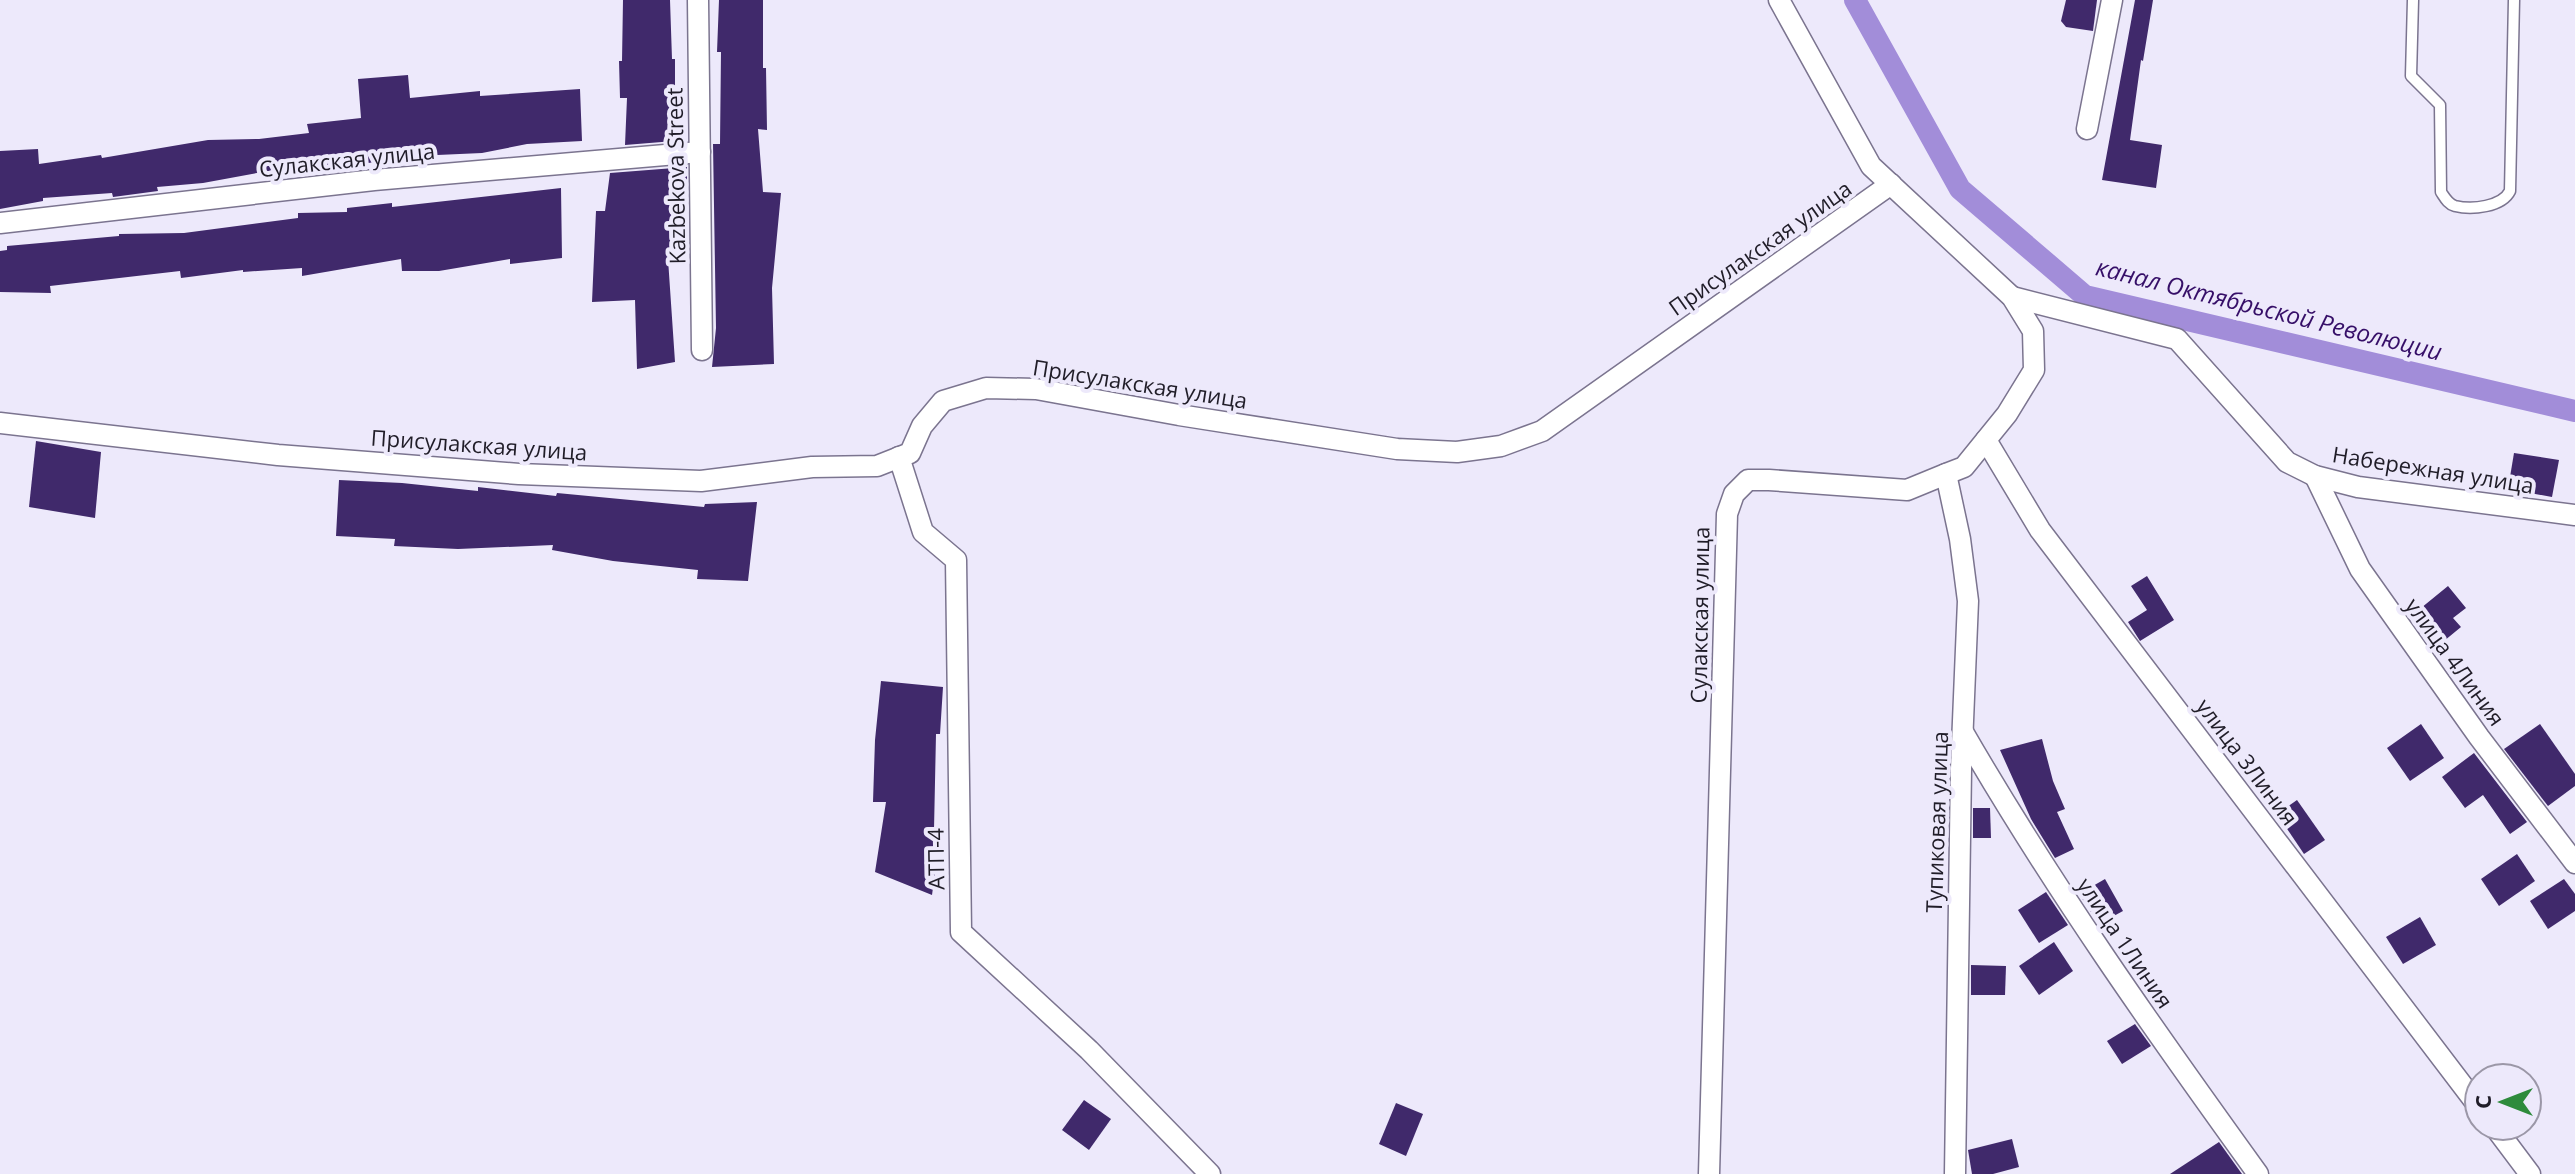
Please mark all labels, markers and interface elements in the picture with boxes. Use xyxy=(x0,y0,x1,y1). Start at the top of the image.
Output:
street label: Kazbekova Street xyxy=(658,87,692,265)
street label: Сулакская улица xyxy=(257,135,436,183)
street label: Присулакская улица xyxy=(1662,173,1857,322)
water label: канал Октябрьской Революции xyxy=(2093,250,2446,368)
street label: Присулакская улица xyxy=(1031,351,1250,415)
street label: Присулакская улица xyxy=(370,421,588,467)
street label: Набережная улица xyxy=(2330,438,2536,500)
street label: Сулакская улица xyxy=(1682,526,1716,704)
street label: улица 4Линия xyxy=(2399,591,2512,731)
street label: улица 3Линия xyxy=(2190,692,2305,831)
street label: Тупиковая улица xyxy=(1918,731,1954,913)
street label: АТП-4 xyxy=(919,827,951,890)
street label: улица 1Линия xyxy=(2071,871,2181,1014)
north arrow xyxy=(2463,1062,2543,1142)
text: С xyxy=(2467,1095,2497,1109)

